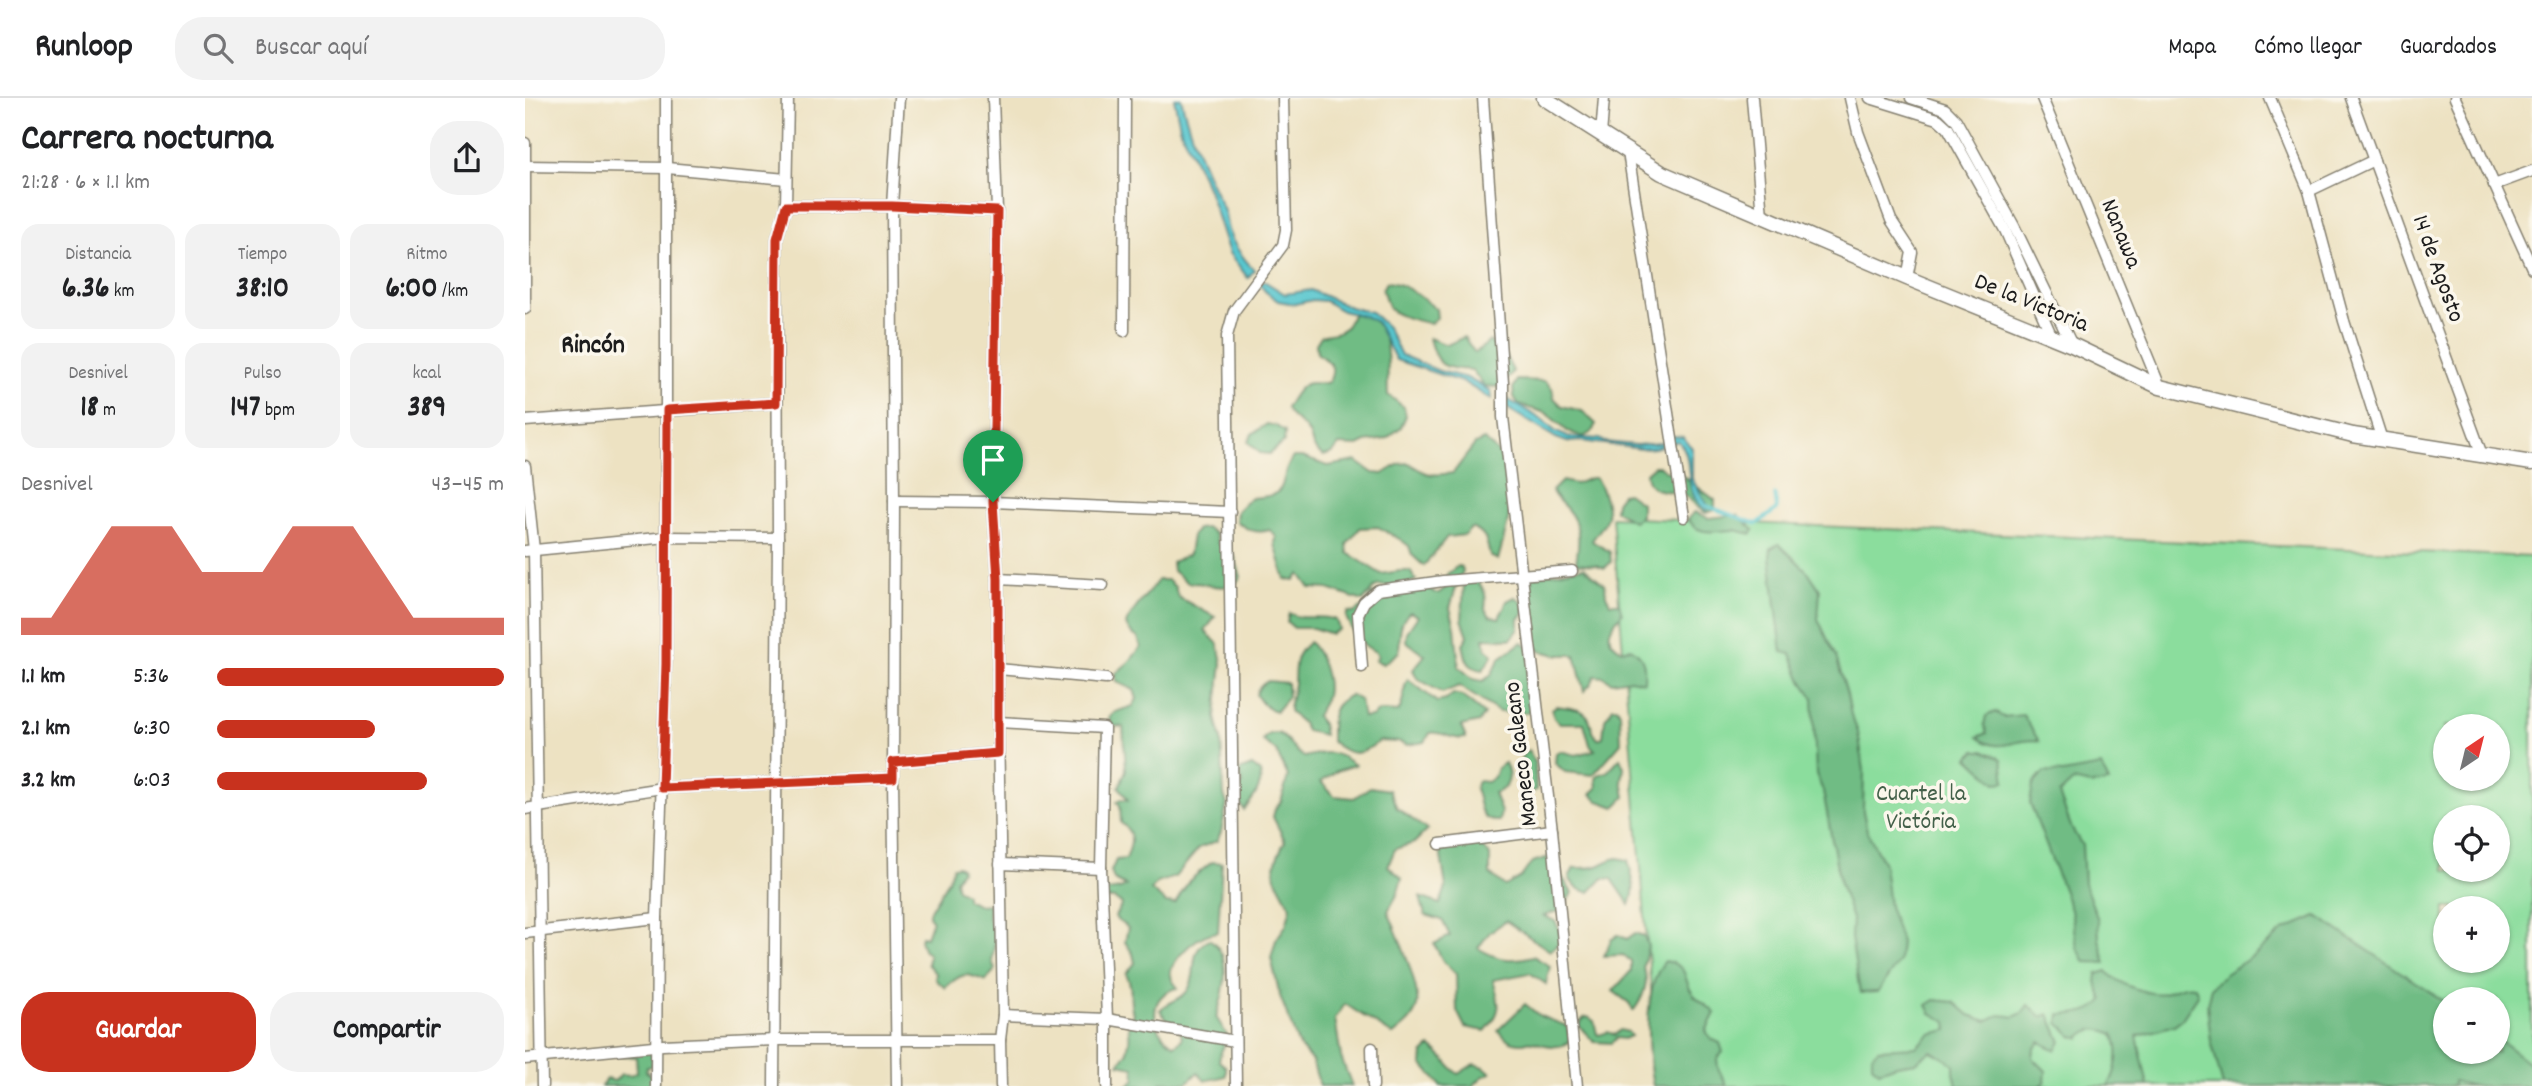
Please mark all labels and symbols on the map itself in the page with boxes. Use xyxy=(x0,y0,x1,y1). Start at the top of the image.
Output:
street label: Nanawa xyxy=(2091,194,2150,275)
street label: 14 de Agosto xyxy=(2402,211,2472,327)
street label: De la Victoria xyxy=(1969,266,2094,343)
district label: Rincón xyxy=(561,328,625,365)
pin xyxy=(963,430,1023,502)
street label: Maneco Galeano xyxy=(1496,680,1548,828)
north arrow xyxy=(2433,714,2509,791)
park label: Cuartel la Victória xyxy=(1876,778,1967,840)

